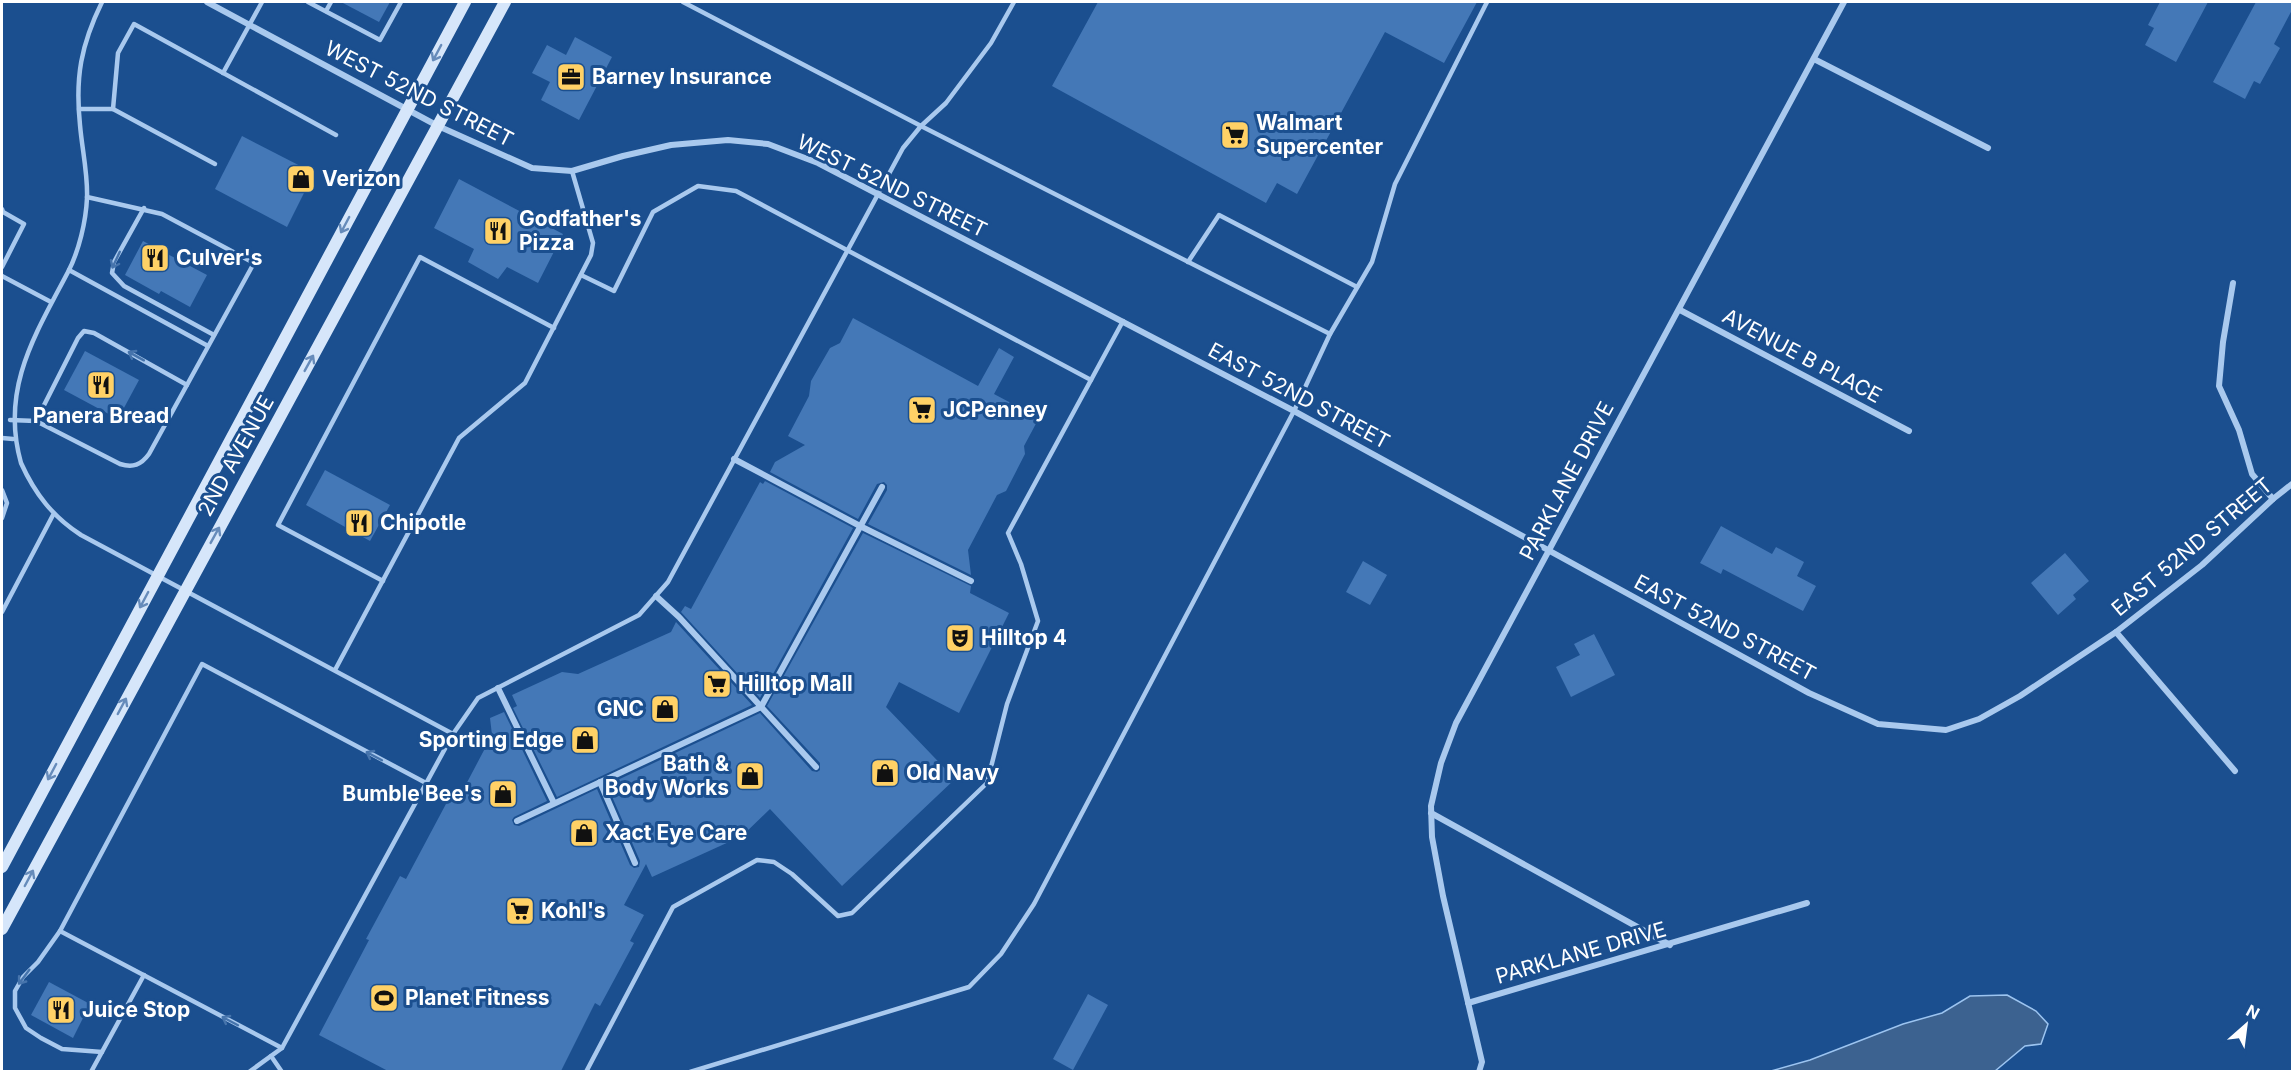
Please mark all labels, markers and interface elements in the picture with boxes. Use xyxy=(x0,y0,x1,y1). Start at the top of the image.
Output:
street label: WEST 52ND STREET xyxy=(321,35,518,152)
one-way arrow xyxy=(431,44,443,61)
office icon: Barney Insurance xyxy=(555,61,587,93)
place label: Barney Insurance xyxy=(592,64,772,89)
place label: Walmart Supercenter xyxy=(1256,110,1384,159)
supermarket icon: Walmart Supercenter xyxy=(1219,119,1251,151)
street label: WEST 52ND STREET xyxy=(793,129,991,242)
shop icon: Verizon xyxy=(285,163,317,195)
place label: Verizon xyxy=(322,166,401,191)
place label: Godfather's Pizza xyxy=(519,206,642,255)
restaurant icon: Godfather's Pizza xyxy=(482,215,514,247)
one-way arrow xyxy=(339,216,351,233)
restaurant icon: Culver's xyxy=(139,242,171,274)
place label: Culver's xyxy=(176,245,263,270)
one-way arrow xyxy=(110,250,122,268)
street label: AVENUE B PLACE xyxy=(1718,303,1886,408)
street label: EAST 52ND STREET xyxy=(1204,337,1394,454)
one-way arrow xyxy=(128,350,145,362)
one-way arrow xyxy=(304,355,315,373)
restaurant icon: Panera Bread xyxy=(85,369,117,401)
street label: 2ND AVENUE xyxy=(192,391,279,520)
supermarket icon: JCPenney xyxy=(906,394,938,426)
place label: JCPenney xyxy=(943,397,1048,422)
street label: PARKLANE DRIVE xyxy=(1514,397,1619,564)
place label: Panera Bread xyxy=(33,403,169,428)
street label: EAST 52ND STREET xyxy=(2106,472,2277,621)
restaurant icon: Chipotle xyxy=(343,507,375,539)
place label: Chipotle xyxy=(380,510,466,535)
one-way arrow xyxy=(209,527,221,544)
street label: EAST 52ND STREET xyxy=(1630,569,1820,686)
one-way arrow xyxy=(138,591,149,609)
theatre icon: Hilltop 4 xyxy=(944,622,976,654)
place label: Hilltop 4 xyxy=(981,625,1067,650)
supermarket icon: Hilltop Mall xyxy=(701,668,733,700)
place label: Hilltop Mall xyxy=(738,671,853,696)
shop icon: GNC xyxy=(649,693,681,725)
place label: GNC xyxy=(597,696,644,721)
one-way arrow xyxy=(116,698,128,715)
shop icon: Sporting Edge xyxy=(569,724,601,756)
place label: Sporting Edge xyxy=(419,727,564,752)
one-way arrow xyxy=(366,750,383,762)
place label: Bath & Body Works xyxy=(605,751,730,800)
shop icon: Old Navy xyxy=(869,757,901,789)
shop icon: Bath & Body Works xyxy=(734,760,766,792)
place label: Old Navy xyxy=(906,760,1000,785)
one-way arrow xyxy=(46,763,57,781)
shop icon: Bumble Bee's xyxy=(487,778,519,810)
place label: Bumble Bee's xyxy=(342,781,482,806)
shop icon: Xact Eye Care xyxy=(568,817,600,849)
place label: Xact Eye Care xyxy=(605,820,747,845)
one-way arrow xyxy=(24,869,35,887)
supermarket icon: Kohl's xyxy=(504,895,536,927)
place label: Kohl's xyxy=(541,898,606,923)
street label: PARKLANE DRIVE xyxy=(1493,916,1669,989)
one-way arrow xyxy=(18,969,31,985)
sports icon: Planet Fitness xyxy=(368,982,400,1014)
place label: Planet Fitness xyxy=(405,985,550,1010)
restaurant icon: Juice Stop xyxy=(45,994,77,1026)
north arrow xyxy=(2216,995,2276,1055)
place label: Juice Stop xyxy=(82,997,190,1022)
text: N xyxy=(2243,1000,2263,1023)
one-way arrow xyxy=(222,1015,239,1027)

